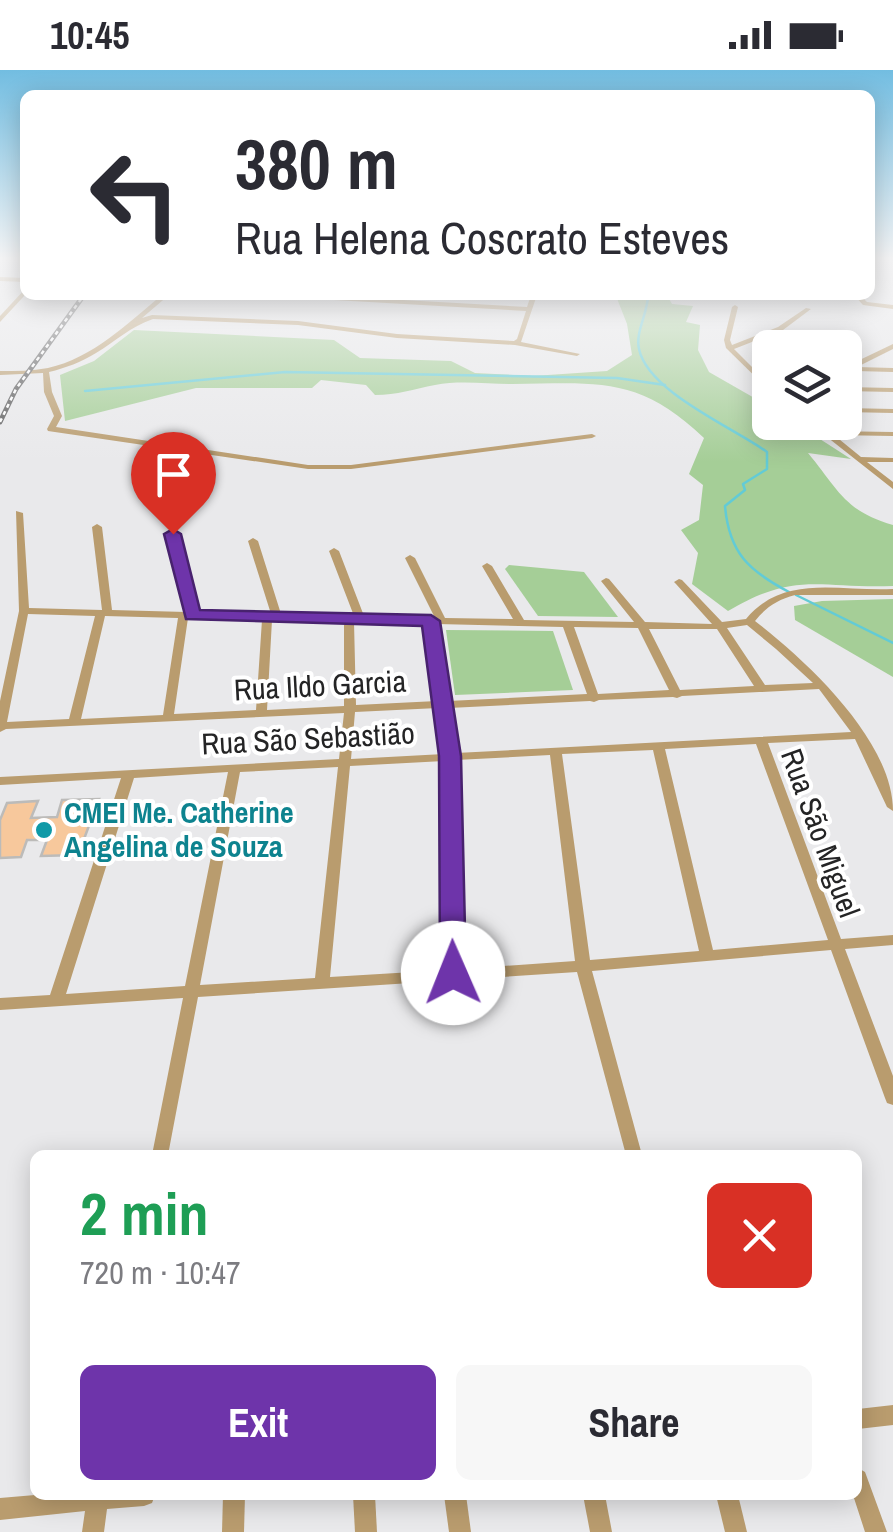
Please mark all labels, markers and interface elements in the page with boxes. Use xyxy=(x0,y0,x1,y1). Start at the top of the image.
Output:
text: 10:45 xyxy=(50,10,130,61)
text: 380 m xyxy=(235,117,398,211)
icon: left xyxy=(70,130,200,260)
text: Rua Helena Coscrato Esteves xyxy=(235,207,729,268)
map controls xyxy=(752,330,862,440)
button: layers xyxy=(752,330,862,440)
pin xyxy=(131,432,216,535)
icon: arrive xyxy=(146,447,201,502)
street label: Rua Ildo Garcia xyxy=(233,661,407,709)
street label: Rua São Sebastião xyxy=(200,712,416,764)
street label: Rua São Miguel xyxy=(772,743,870,922)
place label: CMEI Me. Catherine Angelina de Souza xyxy=(64,792,294,866)
marker: CMEI Me. Catherine Angelina de Souza xyxy=(33,819,55,841)
position arrow xyxy=(401,921,505,1025)
text: 2 min xyxy=(80,1173,209,1254)
button: close xyxy=(707,1183,812,1288)
text: 720 m · 10:47 xyxy=(80,1251,240,1294)
button: Exit xyxy=(80,1365,436,1480)
button: Share xyxy=(456,1365,812,1480)

